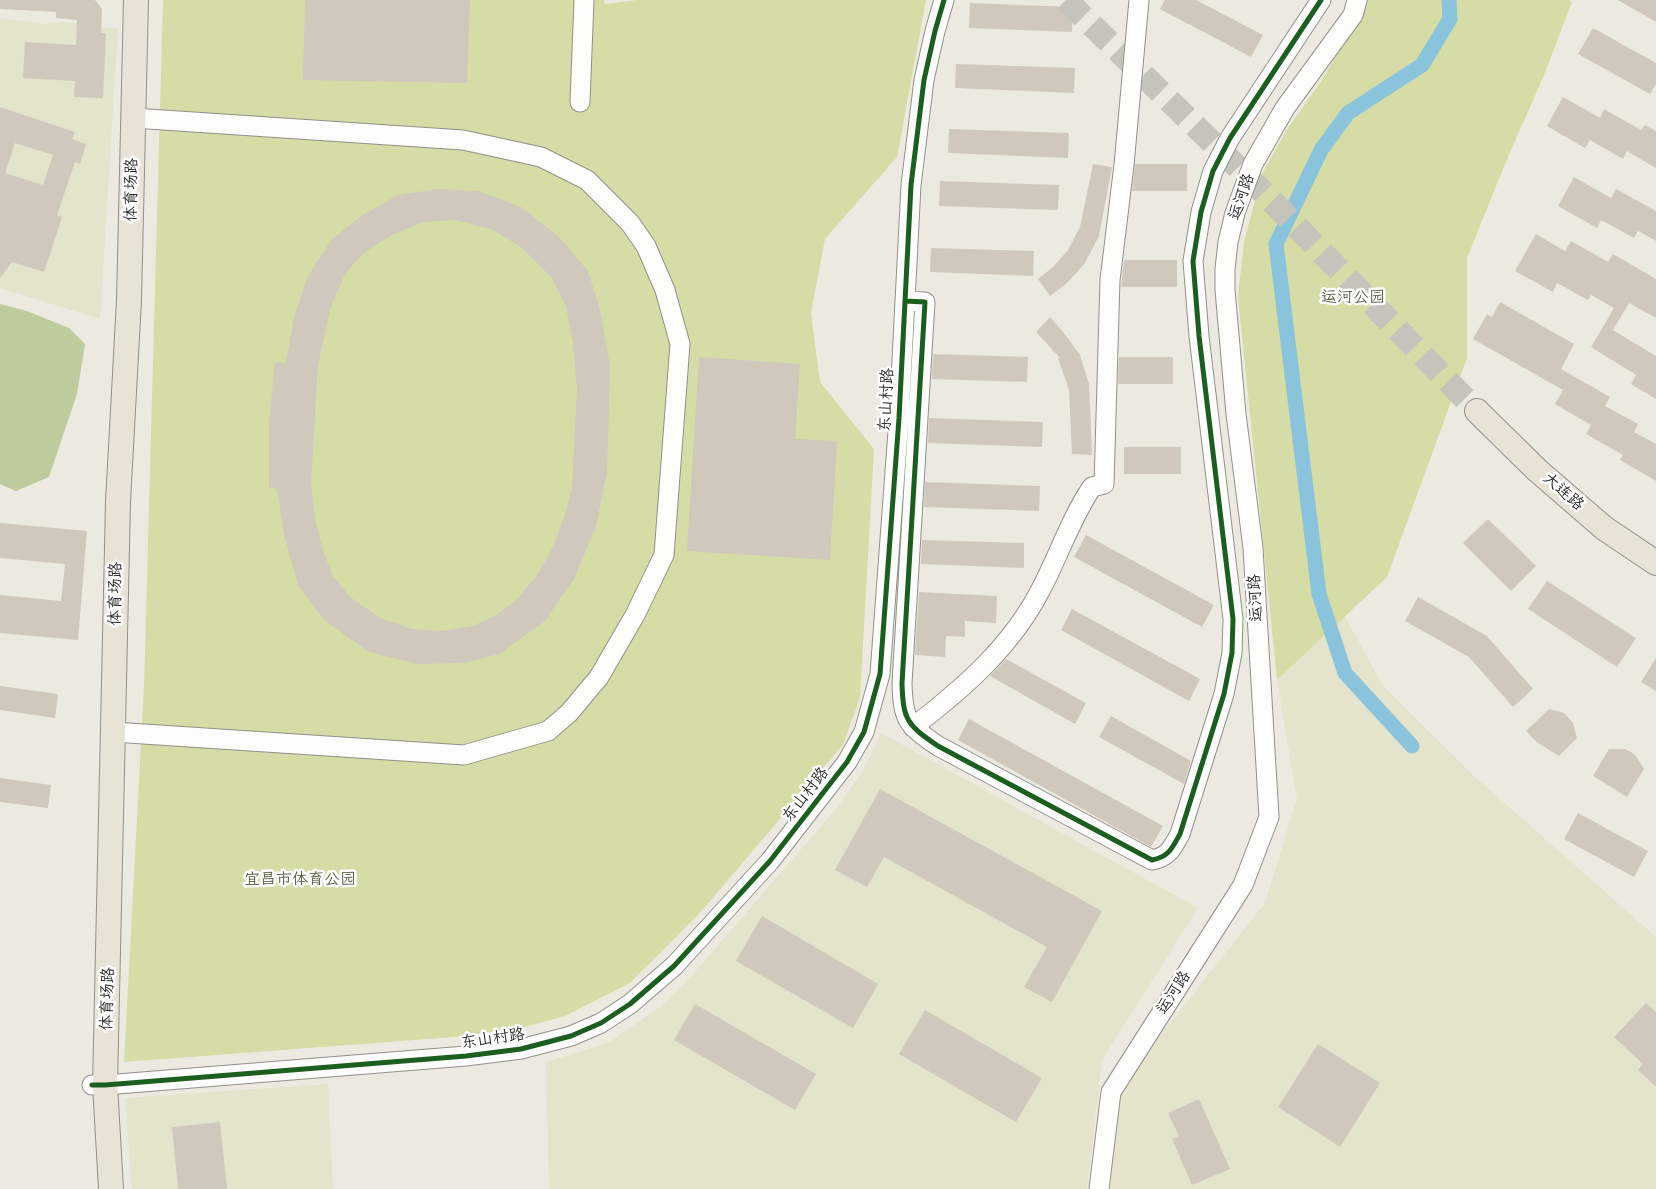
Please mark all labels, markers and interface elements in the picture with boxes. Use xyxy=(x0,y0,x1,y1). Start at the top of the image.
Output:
street label: 体育场路 xyxy=(122,158,142,222)
street label: 运河路 xyxy=(1225,171,1259,223)
park label: 运河公园 xyxy=(1321,288,1385,308)
street label: 东山村路 xyxy=(876,368,898,432)
street label: 大连路 xyxy=(1539,469,1587,515)
street label: 体育场路 xyxy=(106,562,126,626)
street label: 运河路 xyxy=(1245,574,1267,622)
street label: 东山村路 xyxy=(779,764,833,826)
park label: 宜昌市体育公园 xyxy=(244,870,356,890)
street label: 体育场路 xyxy=(97,967,119,1031)
street label: 运河路 xyxy=(1153,968,1195,1018)
street label: 东山村路 xyxy=(460,1025,526,1053)

